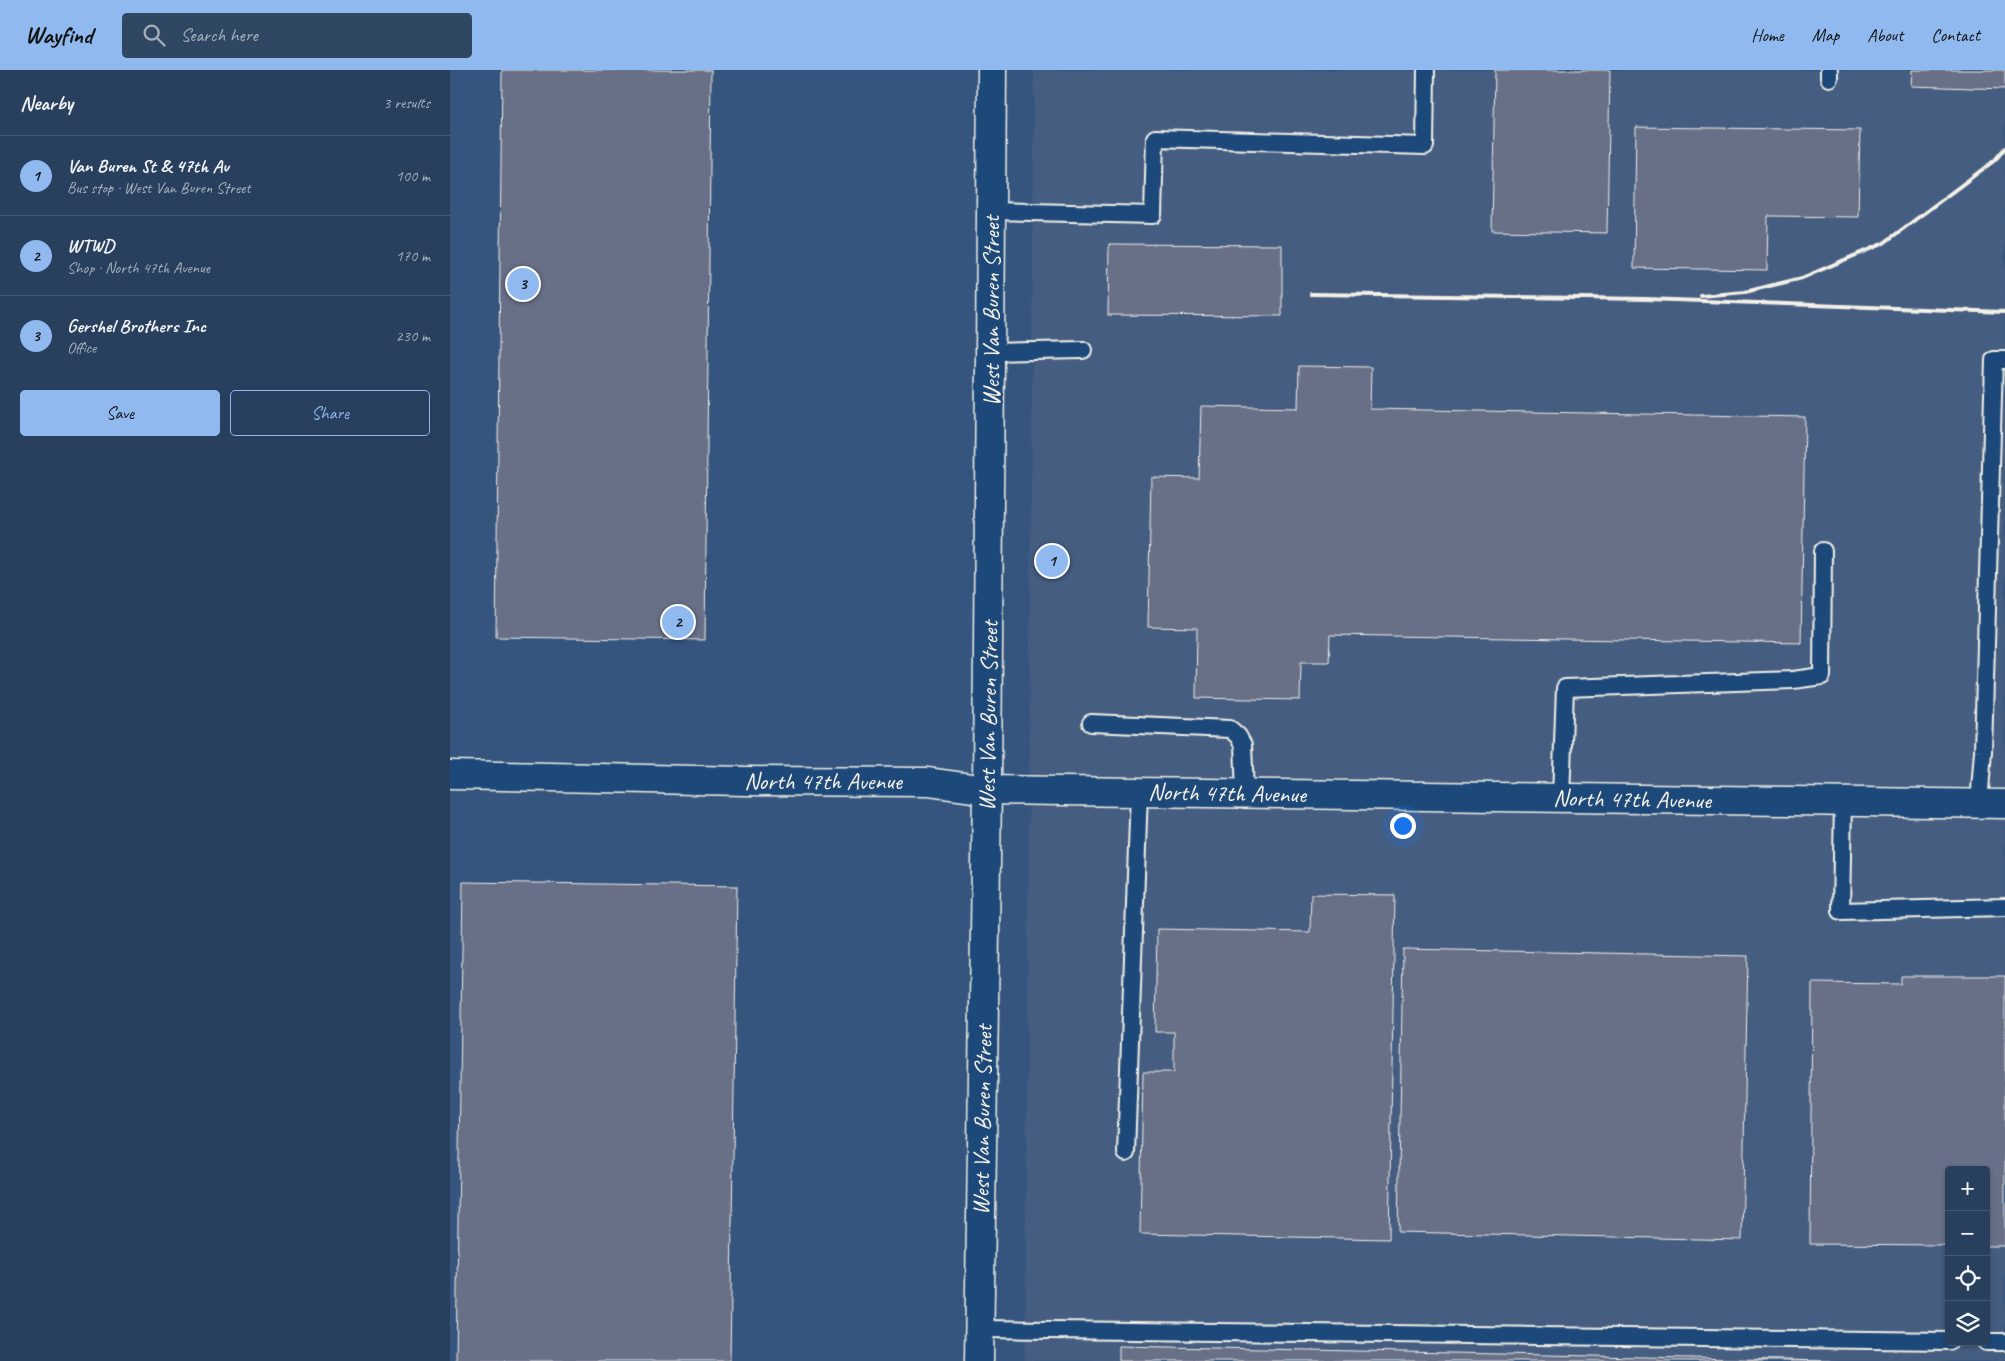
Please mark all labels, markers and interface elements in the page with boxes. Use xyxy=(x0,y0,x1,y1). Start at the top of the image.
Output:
search box xyxy=(122,13,472,58)
text: Wayfind xyxy=(25,20,92,50)
icon: search xyxy=(140,21,168,49)
text: Search here xyxy=(180,23,258,47)
text: Home xyxy=(1751,24,1784,46)
text: Map xyxy=(1812,24,1839,46)
text: About xyxy=(1867,24,1903,46)
text: Contact xyxy=(1931,24,1980,46)
text: Nearby xyxy=(20,90,73,116)
text: 3 results xyxy=(383,93,430,113)
text: Van Buren St & 47th Av xyxy=(67,154,229,178)
text: 1 xyxy=(32,166,40,186)
text: 100 m xyxy=(396,166,430,186)
text: Bus stop · West Van Buren Street xyxy=(67,178,251,198)
street label: West Van Buren Street xyxy=(976,214,1006,406)
text: WTWD xyxy=(67,234,114,258)
text: 2 xyxy=(32,246,40,266)
text: 170 m xyxy=(396,246,430,266)
text: Shop · North 47th Avenue xyxy=(67,258,210,278)
pin: 3 xyxy=(507,265,539,303)
text: Gershel Brothers Inc xyxy=(67,314,206,338)
text: 3 xyxy=(32,326,40,346)
text: 230 m xyxy=(396,326,430,346)
text: Office xyxy=(67,338,96,358)
button: Save xyxy=(20,390,220,436)
button: Share xyxy=(230,390,430,436)
pin: 1 xyxy=(1036,542,1068,580)
pin: 2 xyxy=(662,603,694,641)
street label: West Van Buren Street xyxy=(971,619,1005,811)
street label: North 47th Avenue xyxy=(744,766,904,796)
street label: North 47th Avenue xyxy=(1148,777,1308,809)
street label: North 47th Avenue xyxy=(1553,783,1713,815)
your location xyxy=(1390,813,1416,839)
street label: West Van Buren Street xyxy=(965,1023,999,1215)
map controls xyxy=(1945,1166,1990,1346)
button: + xyxy=(1945,1166,1990,1211)
button: − xyxy=(1945,1211,1990,1256)
button: locate xyxy=(1945,1256,1990,1301)
button: layers xyxy=(1945,1301,1990,1346)

